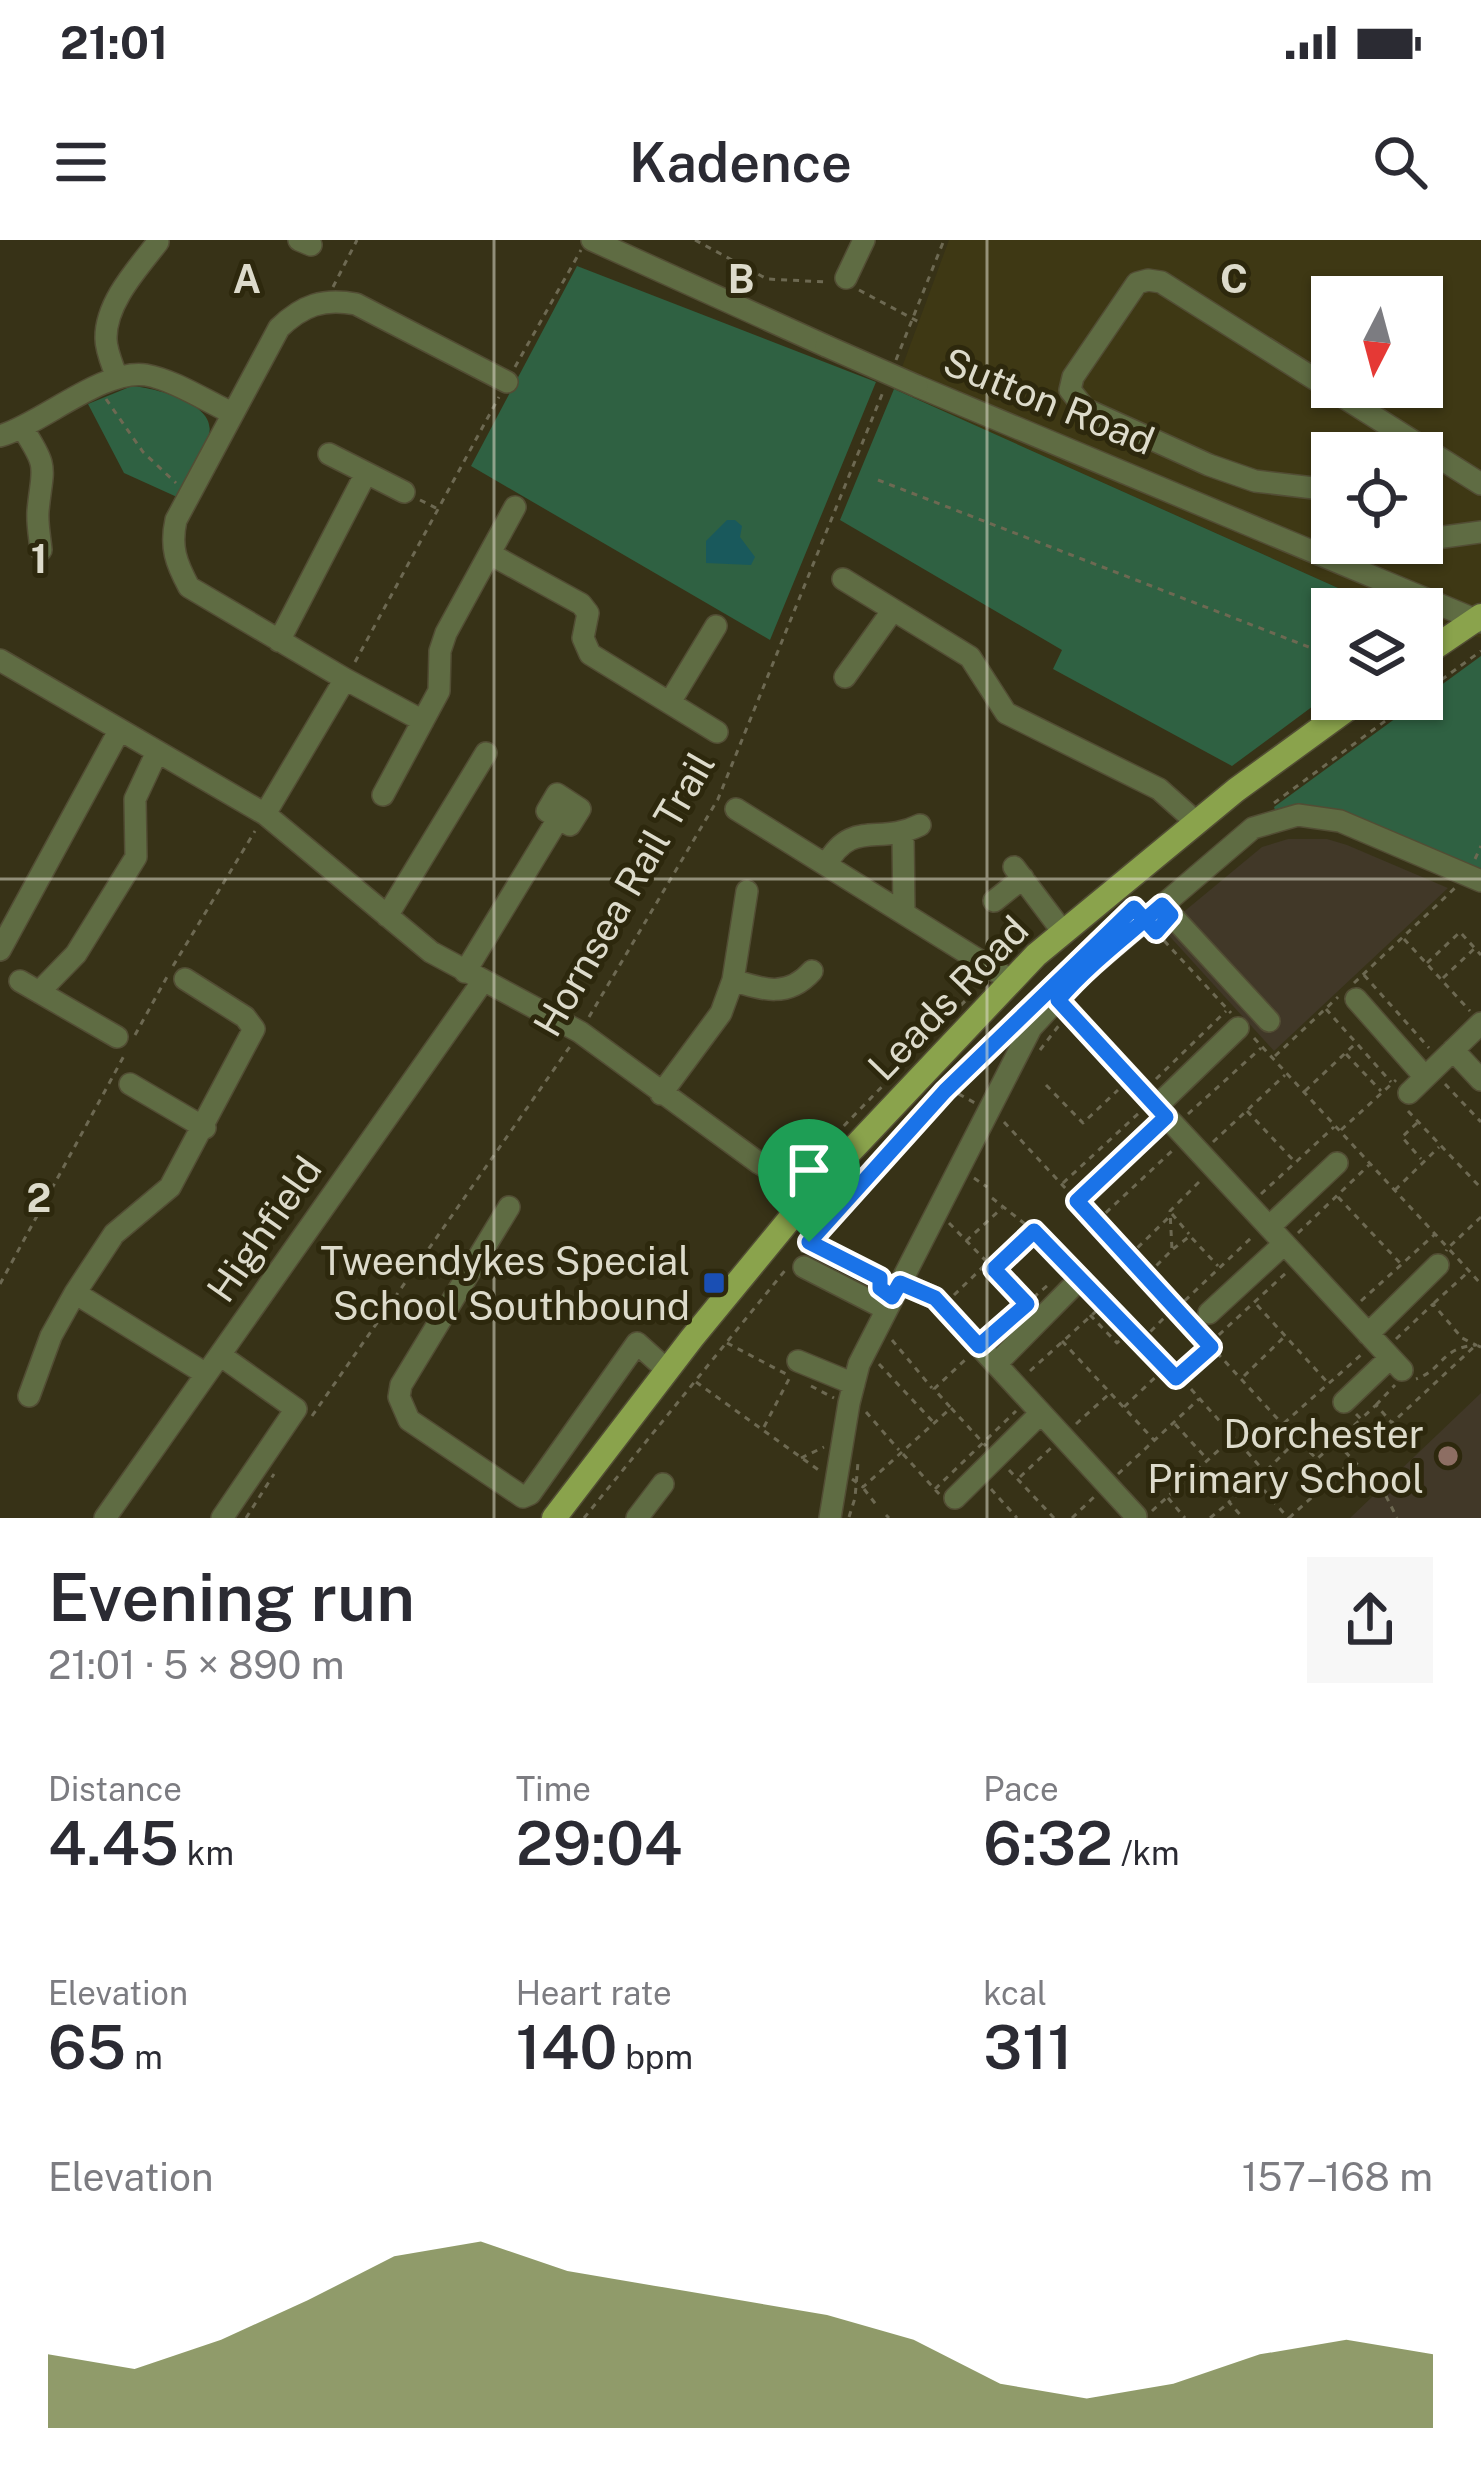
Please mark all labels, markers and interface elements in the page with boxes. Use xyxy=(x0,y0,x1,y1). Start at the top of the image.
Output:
text: 21:01 xyxy=(60,16,168,69)
icon: menu xyxy=(48,129,114,195)
icon: search xyxy=(1367,129,1433,195)
text: Kadence xyxy=(629,131,852,194)
text: A xyxy=(233,256,261,302)
text: B xyxy=(728,256,754,302)
text: C xyxy=(1220,256,1248,302)
north arrow xyxy=(1311,276,1443,408)
map controls xyxy=(1311,276,1443,720)
street label: Sutton Road xyxy=(937,338,1161,464)
button: locate xyxy=(1311,432,1443,564)
text: 1 xyxy=(31,536,47,582)
button: layers xyxy=(1311,588,1443,720)
street label: Hornsea Rail Trail xyxy=(524,744,724,1044)
street label: Leads Road xyxy=(859,907,1037,1089)
pin xyxy=(758,1119,860,1242)
icon: arrive xyxy=(776,1137,842,1203)
street label: Highfield xyxy=(197,1148,331,1310)
text: 2 xyxy=(27,1175,51,1221)
place label: Tweendykes Special School Southbound xyxy=(320,1238,690,1329)
marker: Tweendykes Special School Southbound xyxy=(701,1270,727,1296)
place label: Dorchester Primary School xyxy=(1147,1411,1424,1502)
marker: Dorchester Primary School xyxy=(1435,1443,1461,1469)
button: share xyxy=(1307,1557,1433,1683)
text: Evening run xyxy=(48,1558,415,1636)
text: 21:01 · 5 × 890 m xyxy=(48,1642,344,1688)
text: Distance xyxy=(48,1770,182,1808)
text: Time xyxy=(516,1770,591,1808)
text: Pace xyxy=(983,1770,1059,1808)
text: 4.45 xyxy=(48,1808,179,1879)
text: 29:04 xyxy=(516,1808,682,1879)
text: 6:32 xyxy=(983,1808,1113,1879)
text: km xyxy=(179,1834,234,1872)
text: /km xyxy=(1113,1834,1180,1872)
text: Elevation xyxy=(48,1974,188,2012)
text: Heart rate xyxy=(516,1974,672,2012)
text: kcal xyxy=(983,1974,1047,2012)
text: 65 xyxy=(48,2012,126,2083)
text: 140 xyxy=(516,2012,617,2083)
text: 311 xyxy=(983,2012,1073,2083)
text: m xyxy=(126,2038,163,2076)
text: bpm xyxy=(617,2038,693,2076)
text: Elevation xyxy=(48,2154,214,2200)
text: 157–168 m xyxy=(1242,2154,1433,2200)

